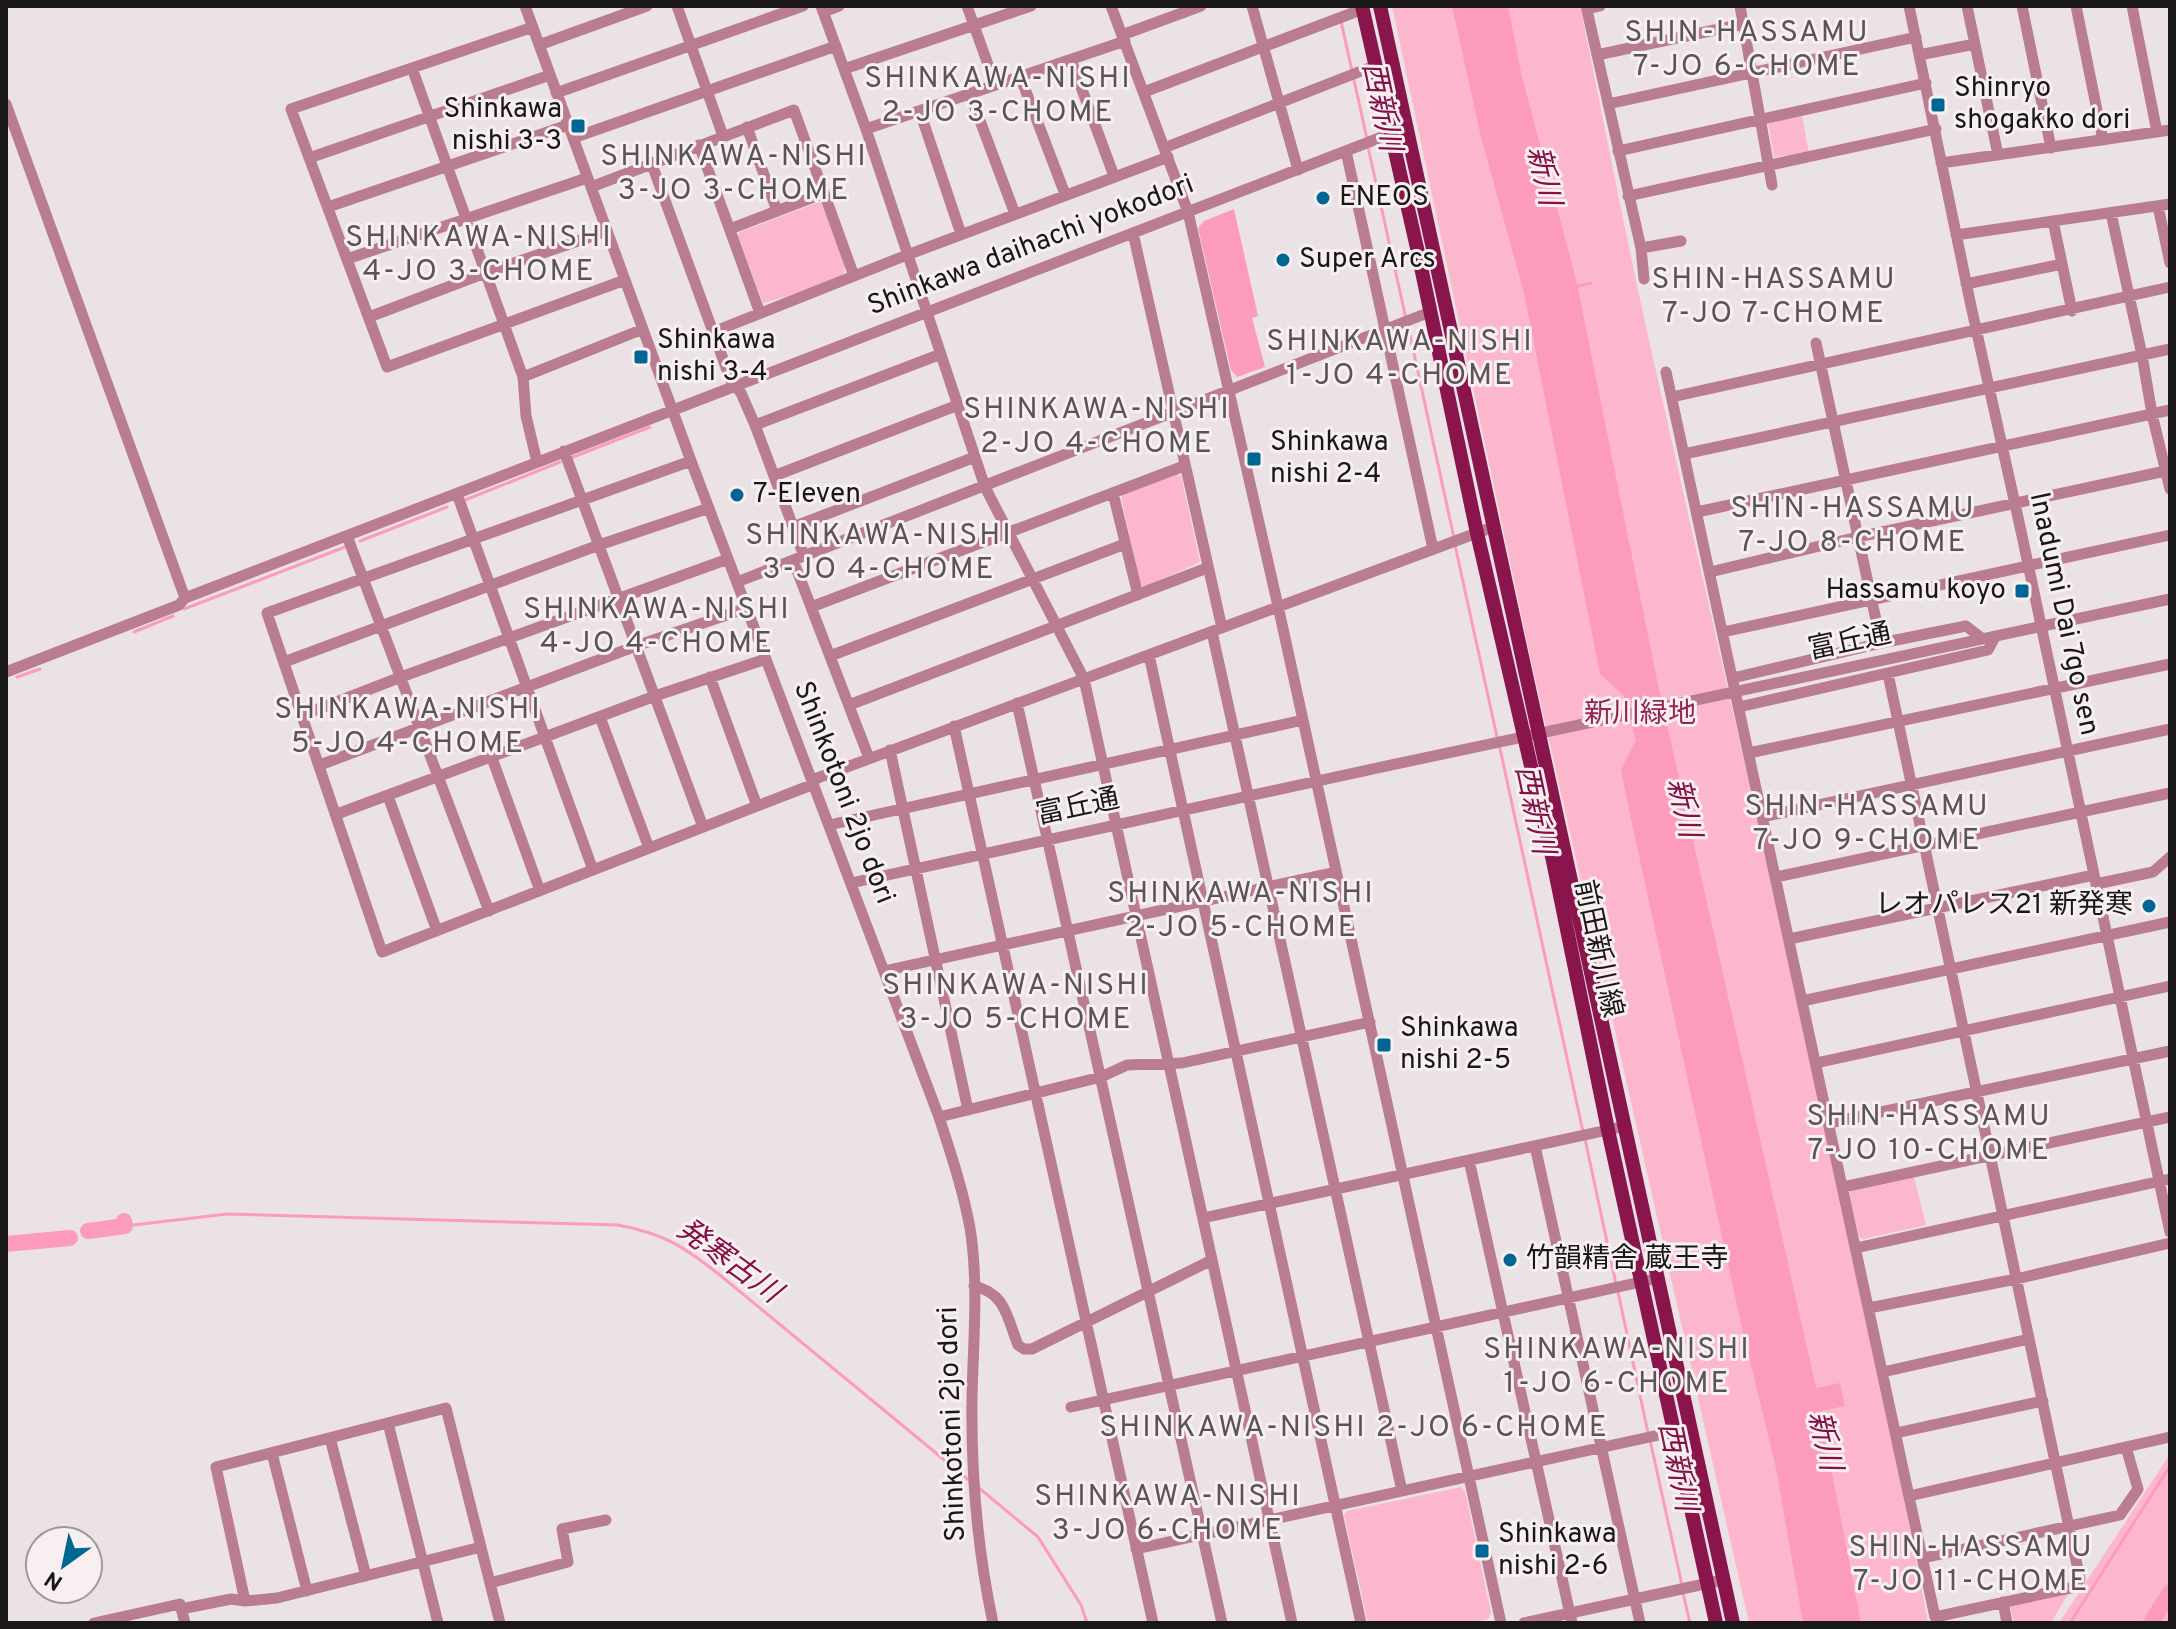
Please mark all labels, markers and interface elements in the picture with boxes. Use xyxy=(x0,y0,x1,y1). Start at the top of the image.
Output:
district label: SHIN-HASSAMU 7-JO 6-CHOME xyxy=(1624,15,1870,86)
water label: 西新川 xyxy=(1353,59,1408,158)
district label: SHINKAWA-NISHI 2-JO 3-CHOME xyxy=(864,61,1132,132)
place label: Shinryo shogakko dori xyxy=(1954,71,2130,139)
place label: Shinkawa nishi 3-3 xyxy=(444,92,562,160)
marker: Shinryo shogakko dori xyxy=(1929,96,1947,114)
marker: Shinkawa nishi 3-3 xyxy=(569,117,587,135)
district label: SHINKAWA-NISHI 3-JO 3-CHOME xyxy=(600,139,868,210)
water label: 新川 xyxy=(1517,143,1567,212)
street label: Shinkawa daihachi yokodori xyxy=(863,167,1199,325)
place label: ENEOS xyxy=(1339,180,1429,216)
marker: ENEOS xyxy=(1314,189,1332,207)
district label: SHINKAWA-NISHI 4-JO 3-CHOME xyxy=(345,220,613,291)
place label: Super Arcs xyxy=(1299,242,1436,278)
marker: Super Arcs xyxy=(1274,251,1292,269)
district label: SHIN-HASSAMU 7-JO 7-CHOME xyxy=(1651,262,1897,333)
place label: Shinkawa nishi 3-4 xyxy=(657,323,776,391)
district label: SHINKAWA-NISHI 1-JO 4-CHOME xyxy=(1266,324,1534,395)
marker: Shinkawa nishi 3-4 xyxy=(632,348,650,366)
district label: SHINKAWA-NISHI 2-JO 4-CHOME xyxy=(963,392,1231,463)
place label: Shinkawa nishi 2-4 xyxy=(1270,425,1389,493)
marker: Shinkawa nishi 2-4 xyxy=(1245,450,1263,468)
place label: 7-Eleven xyxy=(753,477,861,513)
marker: 7-Eleven xyxy=(728,486,746,504)
street label: Inadumi Dai 7go sen xyxy=(2020,489,2106,739)
district label: SHIN-HASSAMU 7-JO 8-CHOME xyxy=(1730,491,1976,562)
district label: SHINKAWA-NISHI 3-JO 4-CHOME xyxy=(745,518,1013,589)
place label: Hassamu koyo xyxy=(1826,573,2006,609)
marker: Hassamu koyo xyxy=(2013,582,2031,600)
district label: SHINKAWA-NISHI 4-JO 4-CHOME xyxy=(523,592,791,663)
street label: 富丘通 xyxy=(1805,617,1895,669)
street label: Shinkotoni 2jo dori xyxy=(784,677,902,909)
district label: SHINKAWA-NISHI 5-JO 4-CHOME xyxy=(274,692,542,763)
park label: 新川緑地 xyxy=(1584,697,1696,733)
water label: 西新川 xyxy=(1506,762,1561,861)
water label: 新川 xyxy=(1657,775,1707,844)
street label: 富丘通 xyxy=(1033,782,1123,834)
district label: SHIN-HASSAMU 7-JO 9-CHOME xyxy=(1744,789,1990,860)
district label: SHINKAWA-NISHI 2-JO 5-CHOME xyxy=(1107,876,1375,947)
street label: 前田新川線 xyxy=(1565,877,1629,1021)
place label: レオパレス21 新発寒 xyxy=(1875,888,2133,924)
marker: レオパレス21 新発寒 xyxy=(2140,897,2158,915)
district label: SHINKAWA-NISHI 3-JO 5-CHOME xyxy=(882,968,1150,1039)
place label: Shinkawa nishi 2-5 xyxy=(1400,1011,1519,1079)
marker: Shinkawa nishi 2-5 xyxy=(1375,1036,1393,1054)
district label: SHIN-HASSAMU 7-JO 10-CHOME xyxy=(1806,1099,2052,1170)
water label: 発寒古川 xyxy=(669,1212,790,1314)
place label: 竹韻精舎 蔵王寺 xyxy=(1526,1242,1729,1278)
marker: 竹韻精舎 蔵王寺 xyxy=(1501,1251,1519,1269)
street label: Shinkotoni 2jo dori xyxy=(931,1306,975,1542)
district label: SHINKAWA-NISHI 1-JO 6-CHOME xyxy=(1483,1332,1751,1403)
water label: 新川 xyxy=(1798,1408,1848,1477)
district label: SHINKAWA-NISHI 2-JO 6-CHOME xyxy=(1099,1410,1609,1447)
water label: 西新川 xyxy=(1649,1419,1704,1518)
district label: SHINKAWA-NISHI 3-JO 6-CHOME xyxy=(1034,1479,1302,1550)
place label: Shinkawa nishi 2-6 xyxy=(1498,1517,1617,1585)
north arrow xyxy=(24,1525,104,1605)
district label: SHIN-HASSAMU 7-JO 11-CHOME xyxy=(1848,1530,2094,1601)
marker: Shinkawa nishi 2-6 xyxy=(1473,1542,1491,1560)
text: N xyxy=(40,1564,68,1595)

